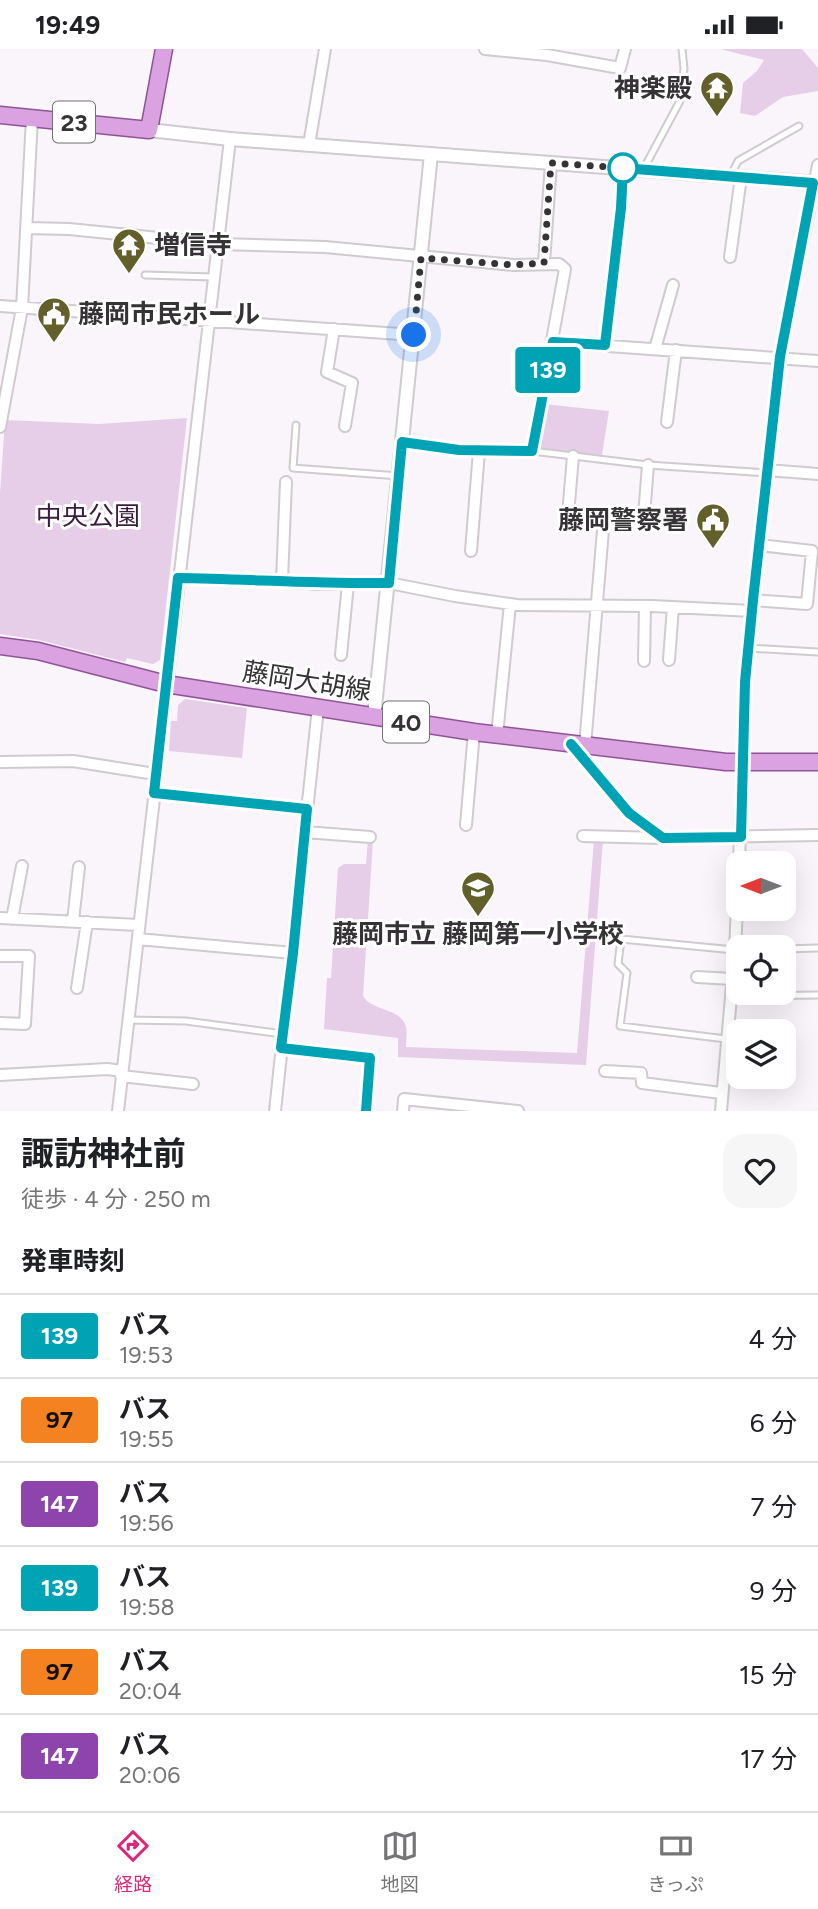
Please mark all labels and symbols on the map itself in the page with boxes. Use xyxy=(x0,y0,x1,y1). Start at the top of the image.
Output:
temple icon: 神楽殿 xyxy=(698,69,736,118)
place label: 神楽殿 xyxy=(614,72,692,104)
road number: 23 xyxy=(53,101,95,143)
unlabelled marker xyxy=(608,153,638,183)
temple icon: 増信寺 xyxy=(110,226,148,275)
place label: 増信寺 xyxy=(154,229,232,261)
public building icon: 藤岡市民ホール xyxy=(35,295,73,344)
place label: 藤岡市民ホール xyxy=(78,298,260,330)
your location xyxy=(396,317,431,352)
line badge: 139 xyxy=(508,347,588,393)
park label: 中央公園 xyxy=(36,500,140,532)
public building icon: 藤岡警察署 xyxy=(694,501,732,550)
place label: 藤岡警察署 xyxy=(558,504,688,536)
street label: 藤岡大胡線 xyxy=(240,655,374,707)
road number: 40 xyxy=(383,701,429,743)
north arrow xyxy=(726,851,796,921)
school or university icon: 藤岡市立 藤岡第一小学校 xyxy=(459,869,497,918)
place label: 藤岡市立 藤岡第一小学校 xyxy=(332,918,624,950)

